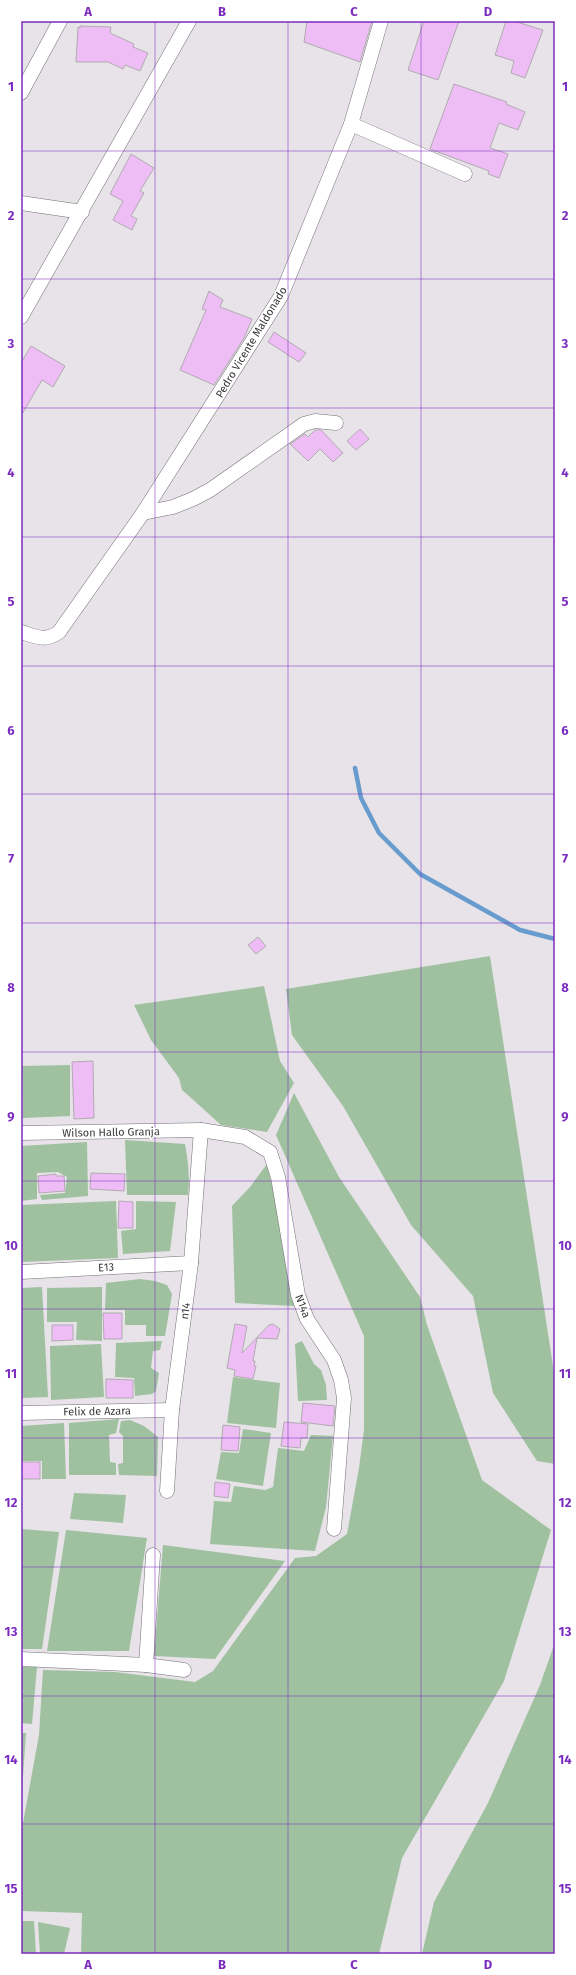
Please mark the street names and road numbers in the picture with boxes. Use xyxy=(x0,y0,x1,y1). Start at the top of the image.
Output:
street label: Pedro Vicente Maldonado xyxy=(213,284,290,400)
street label: Wilson Hallo Granja xyxy=(62,1125,160,1140)
street label: E13 xyxy=(98,1261,114,1274)
street label: N14a xyxy=(292,1293,313,1320)
street label: n14 xyxy=(178,1302,193,1320)
street label: Felix de Azara xyxy=(63,1404,131,1419)

